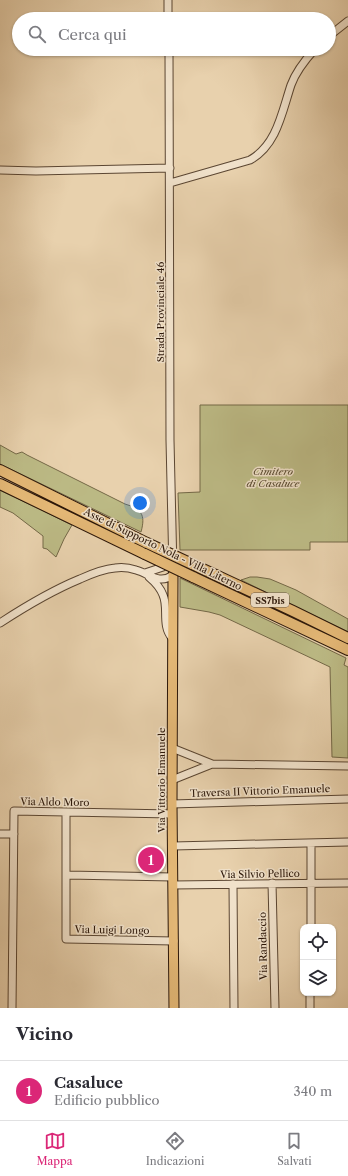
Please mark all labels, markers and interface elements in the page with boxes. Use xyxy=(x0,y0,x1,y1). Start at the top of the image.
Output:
search box xyxy=(12,12,336,56)
icon: search xyxy=(26,23,48,45)
text: Cerca qui xyxy=(58,25,127,44)
street label: Strada Provinciale 46 xyxy=(154,262,167,362)
park label: Cimitero di Casaluce xyxy=(247,465,301,490)
your location xyxy=(130,493,150,513)
street label: Asse di Supporto Nola - Villa Literno xyxy=(81,504,244,593)
road number: SS7bis xyxy=(251,593,289,607)
street label: Via Vittorio Emanuele xyxy=(155,727,168,834)
street label: Traversa II Vittorio Emanuele xyxy=(190,782,331,800)
street label: Via Aldo Moro xyxy=(19,795,90,809)
pin: 1 xyxy=(138,845,164,875)
street label: Via Silvio Pellico xyxy=(219,867,300,881)
street label: Via Randaccio xyxy=(256,912,270,981)
street label: Via Luigi Longo xyxy=(73,923,150,937)
map controls xyxy=(300,924,336,996)
button: locate xyxy=(300,924,336,960)
button: layers xyxy=(300,960,336,996)
text: Vicino xyxy=(16,1024,73,1044)
text: Casaluce xyxy=(54,1073,123,1092)
text: 1 xyxy=(26,1083,32,1099)
text: 340 m xyxy=(294,1083,332,1099)
text: Edificio pubblico xyxy=(54,1092,160,1108)
tab: Mappa xyxy=(36,1130,73,1168)
tab: Indicazioni xyxy=(146,1130,204,1168)
tab: Salvati xyxy=(277,1130,312,1168)

